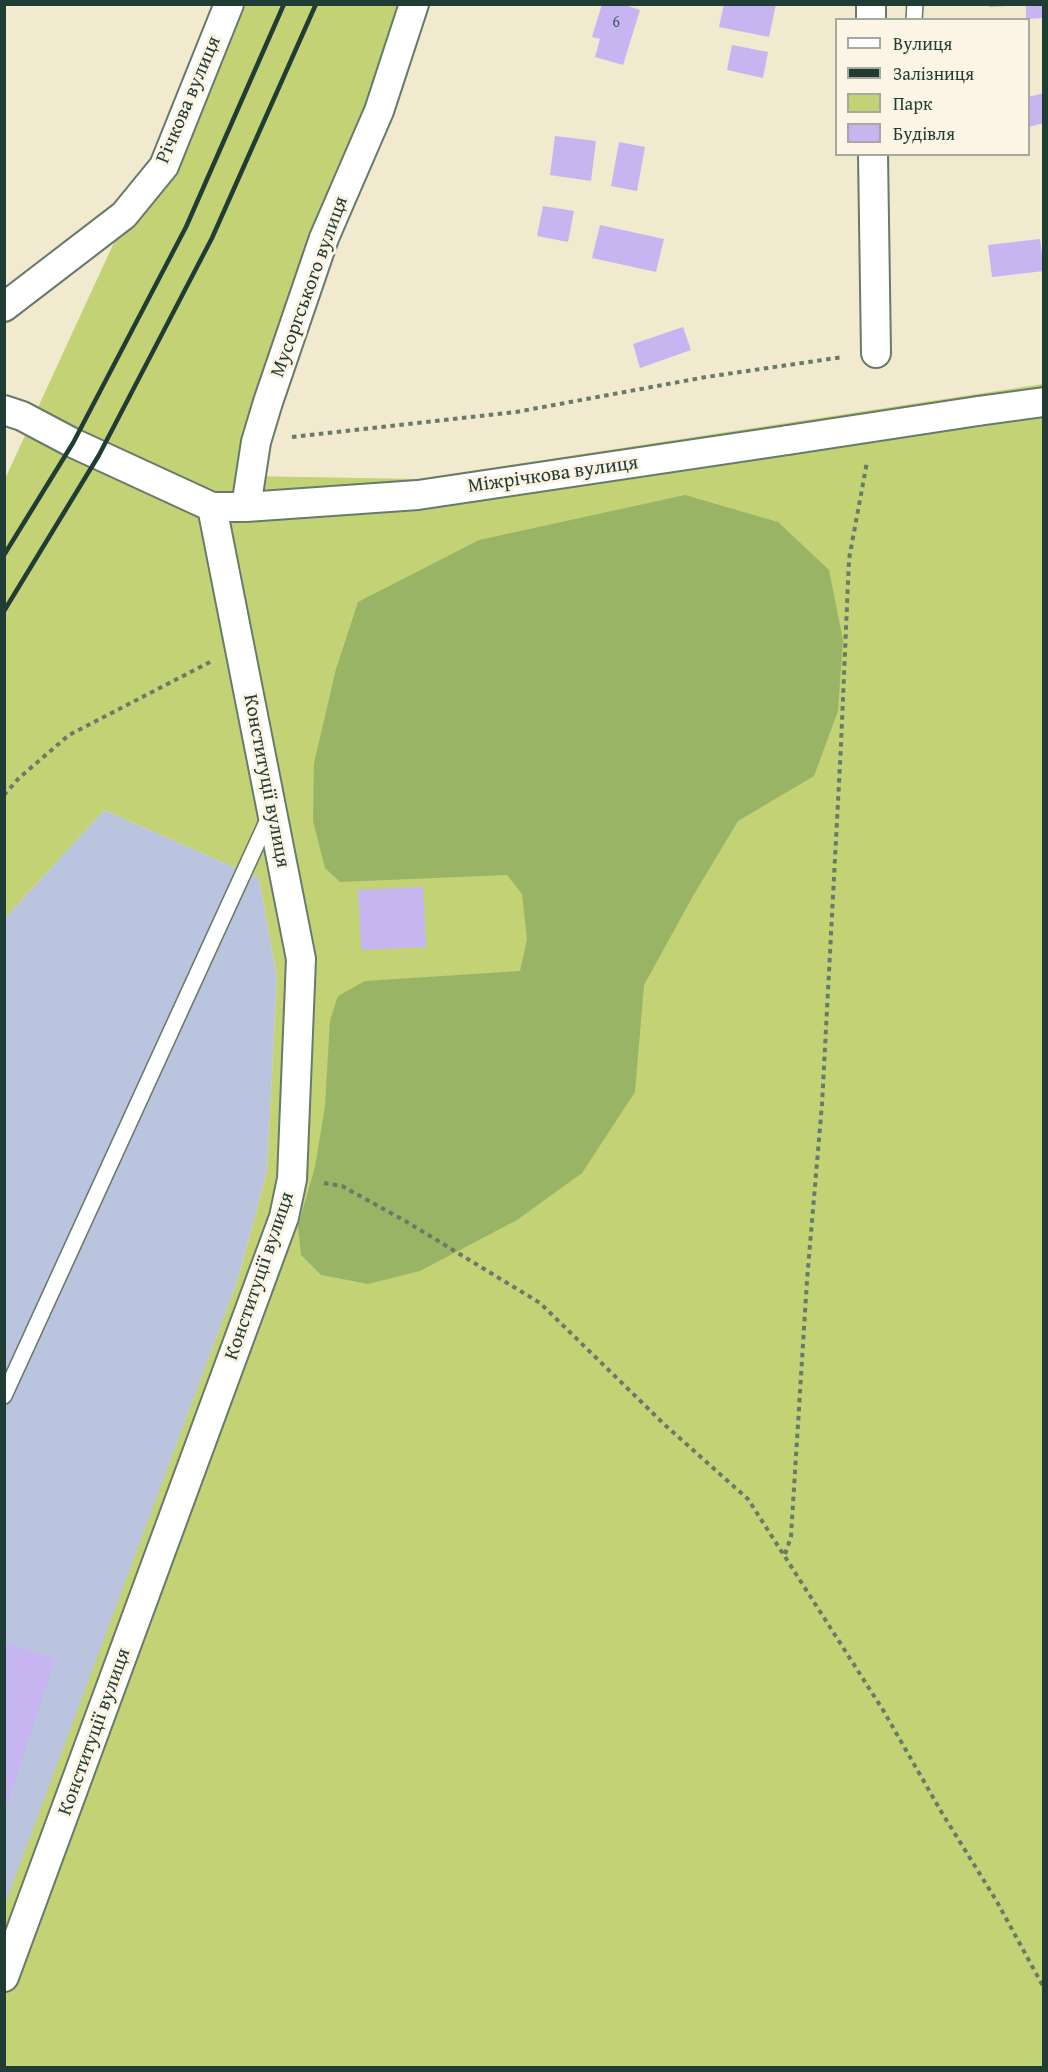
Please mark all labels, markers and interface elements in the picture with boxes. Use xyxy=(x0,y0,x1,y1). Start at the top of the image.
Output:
house number: 6 xyxy=(612,13,620,33)
legend xyxy=(835,18,1030,156)
text: Вулиця xyxy=(893,30,952,57)
street label: Річкова вулиця xyxy=(151,33,227,167)
text: Залізниця xyxy=(893,60,974,87)
text: Парк xyxy=(893,90,932,117)
text: Будівля xyxy=(893,120,955,147)
street label: Мусоргського вулиця xyxy=(266,193,354,381)
street label: Міжрічкова вулиця xyxy=(466,451,640,499)
street label: Конституції вулиця xyxy=(237,692,295,870)
street label: Конституції вулиця xyxy=(220,1189,300,1363)
street label: Конституції вулиця xyxy=(54,1645,136,1819)

